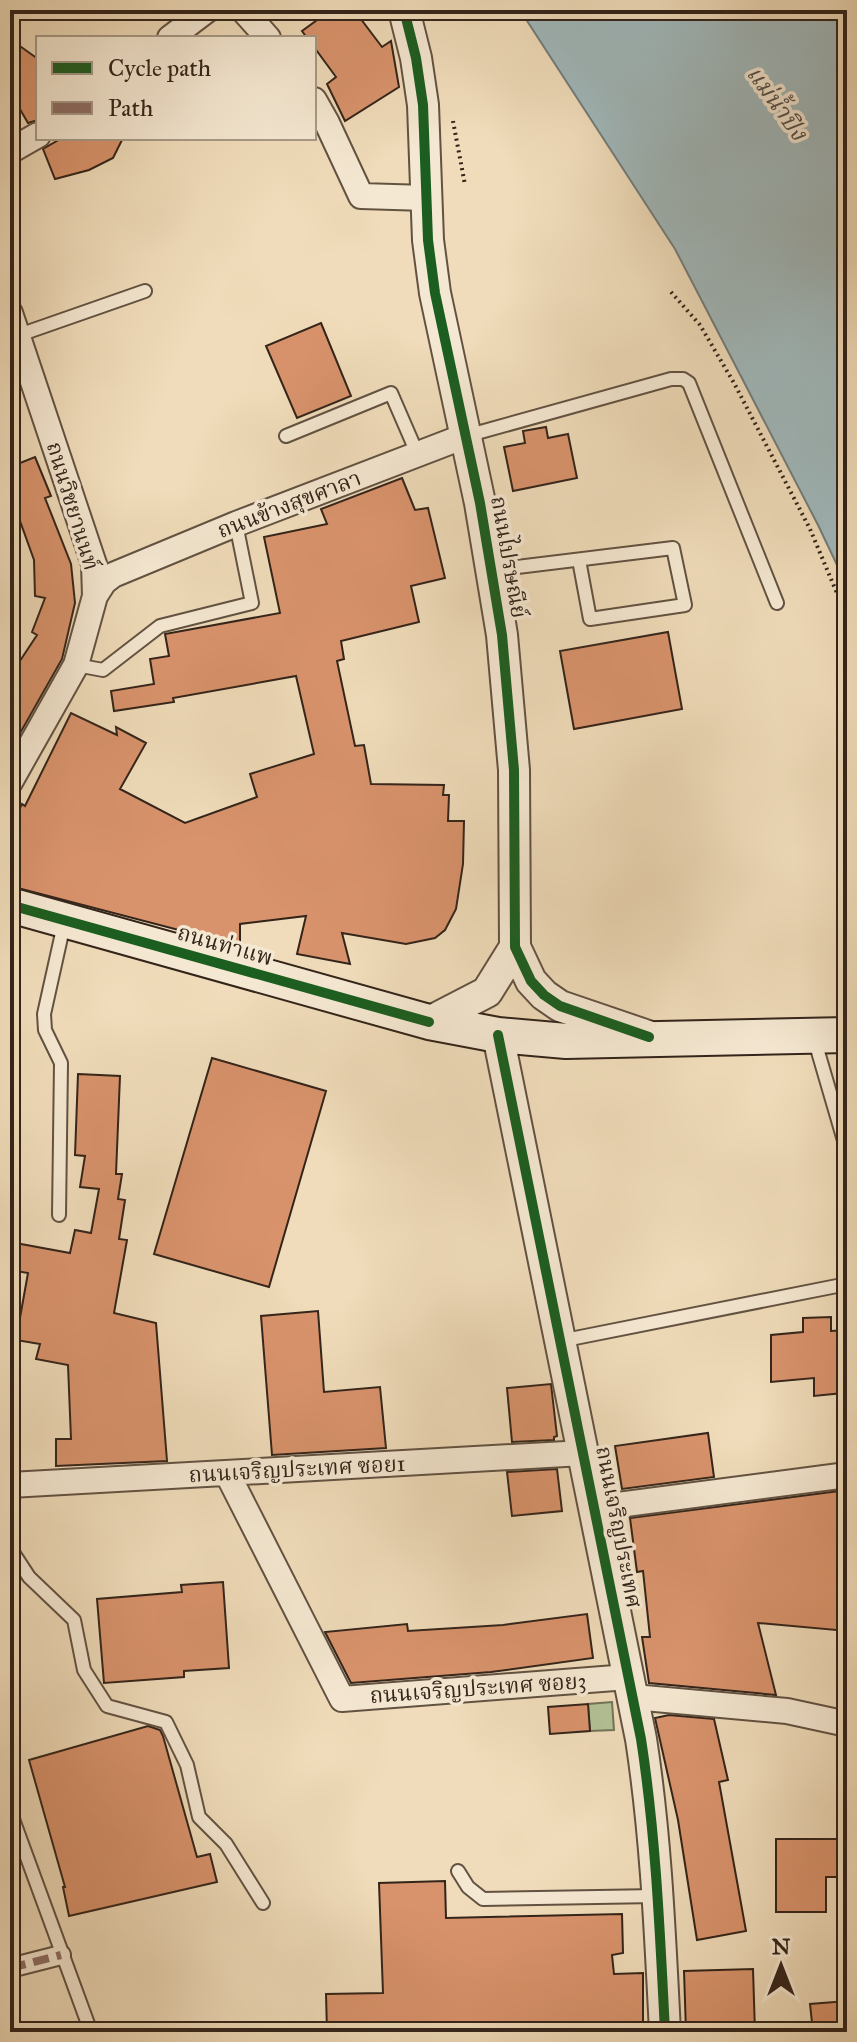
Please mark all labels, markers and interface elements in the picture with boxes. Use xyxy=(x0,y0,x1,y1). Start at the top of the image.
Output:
legend xyxy=(36,36,316,140)
text: Cycle path xyxy=(108,53,211,83)
water label: แม่น้ำปิง xyxy=(740,58,817,147)
text: Path xyxy=(108,93,153,123)
street label: ถนนวิชยานนท์ xyxy=(41,438,105,574)
street label: ถนนข้างสุขศาลา xyxy=(213,464,365,545)
street label: ถนนไปรษณีย์ xyxy=(485,494,534,620)
street label: ถนนท่าแพ xyxy=(174,919,276,971)
street label: ถนนเจริญประเทศ xyxy=(590,1444,648,1610)
street label: ถนนเจริญประเทศ ซอย1 xyxy=(188,1450,406,1488)
street label: ถนนเจริญประเทศ ซอย3 xyxy=(369,1667,587,1709)
north arrow xyxy=(741,1926,821,2006)
text: N xyxy=(772,1933,791,1960)

